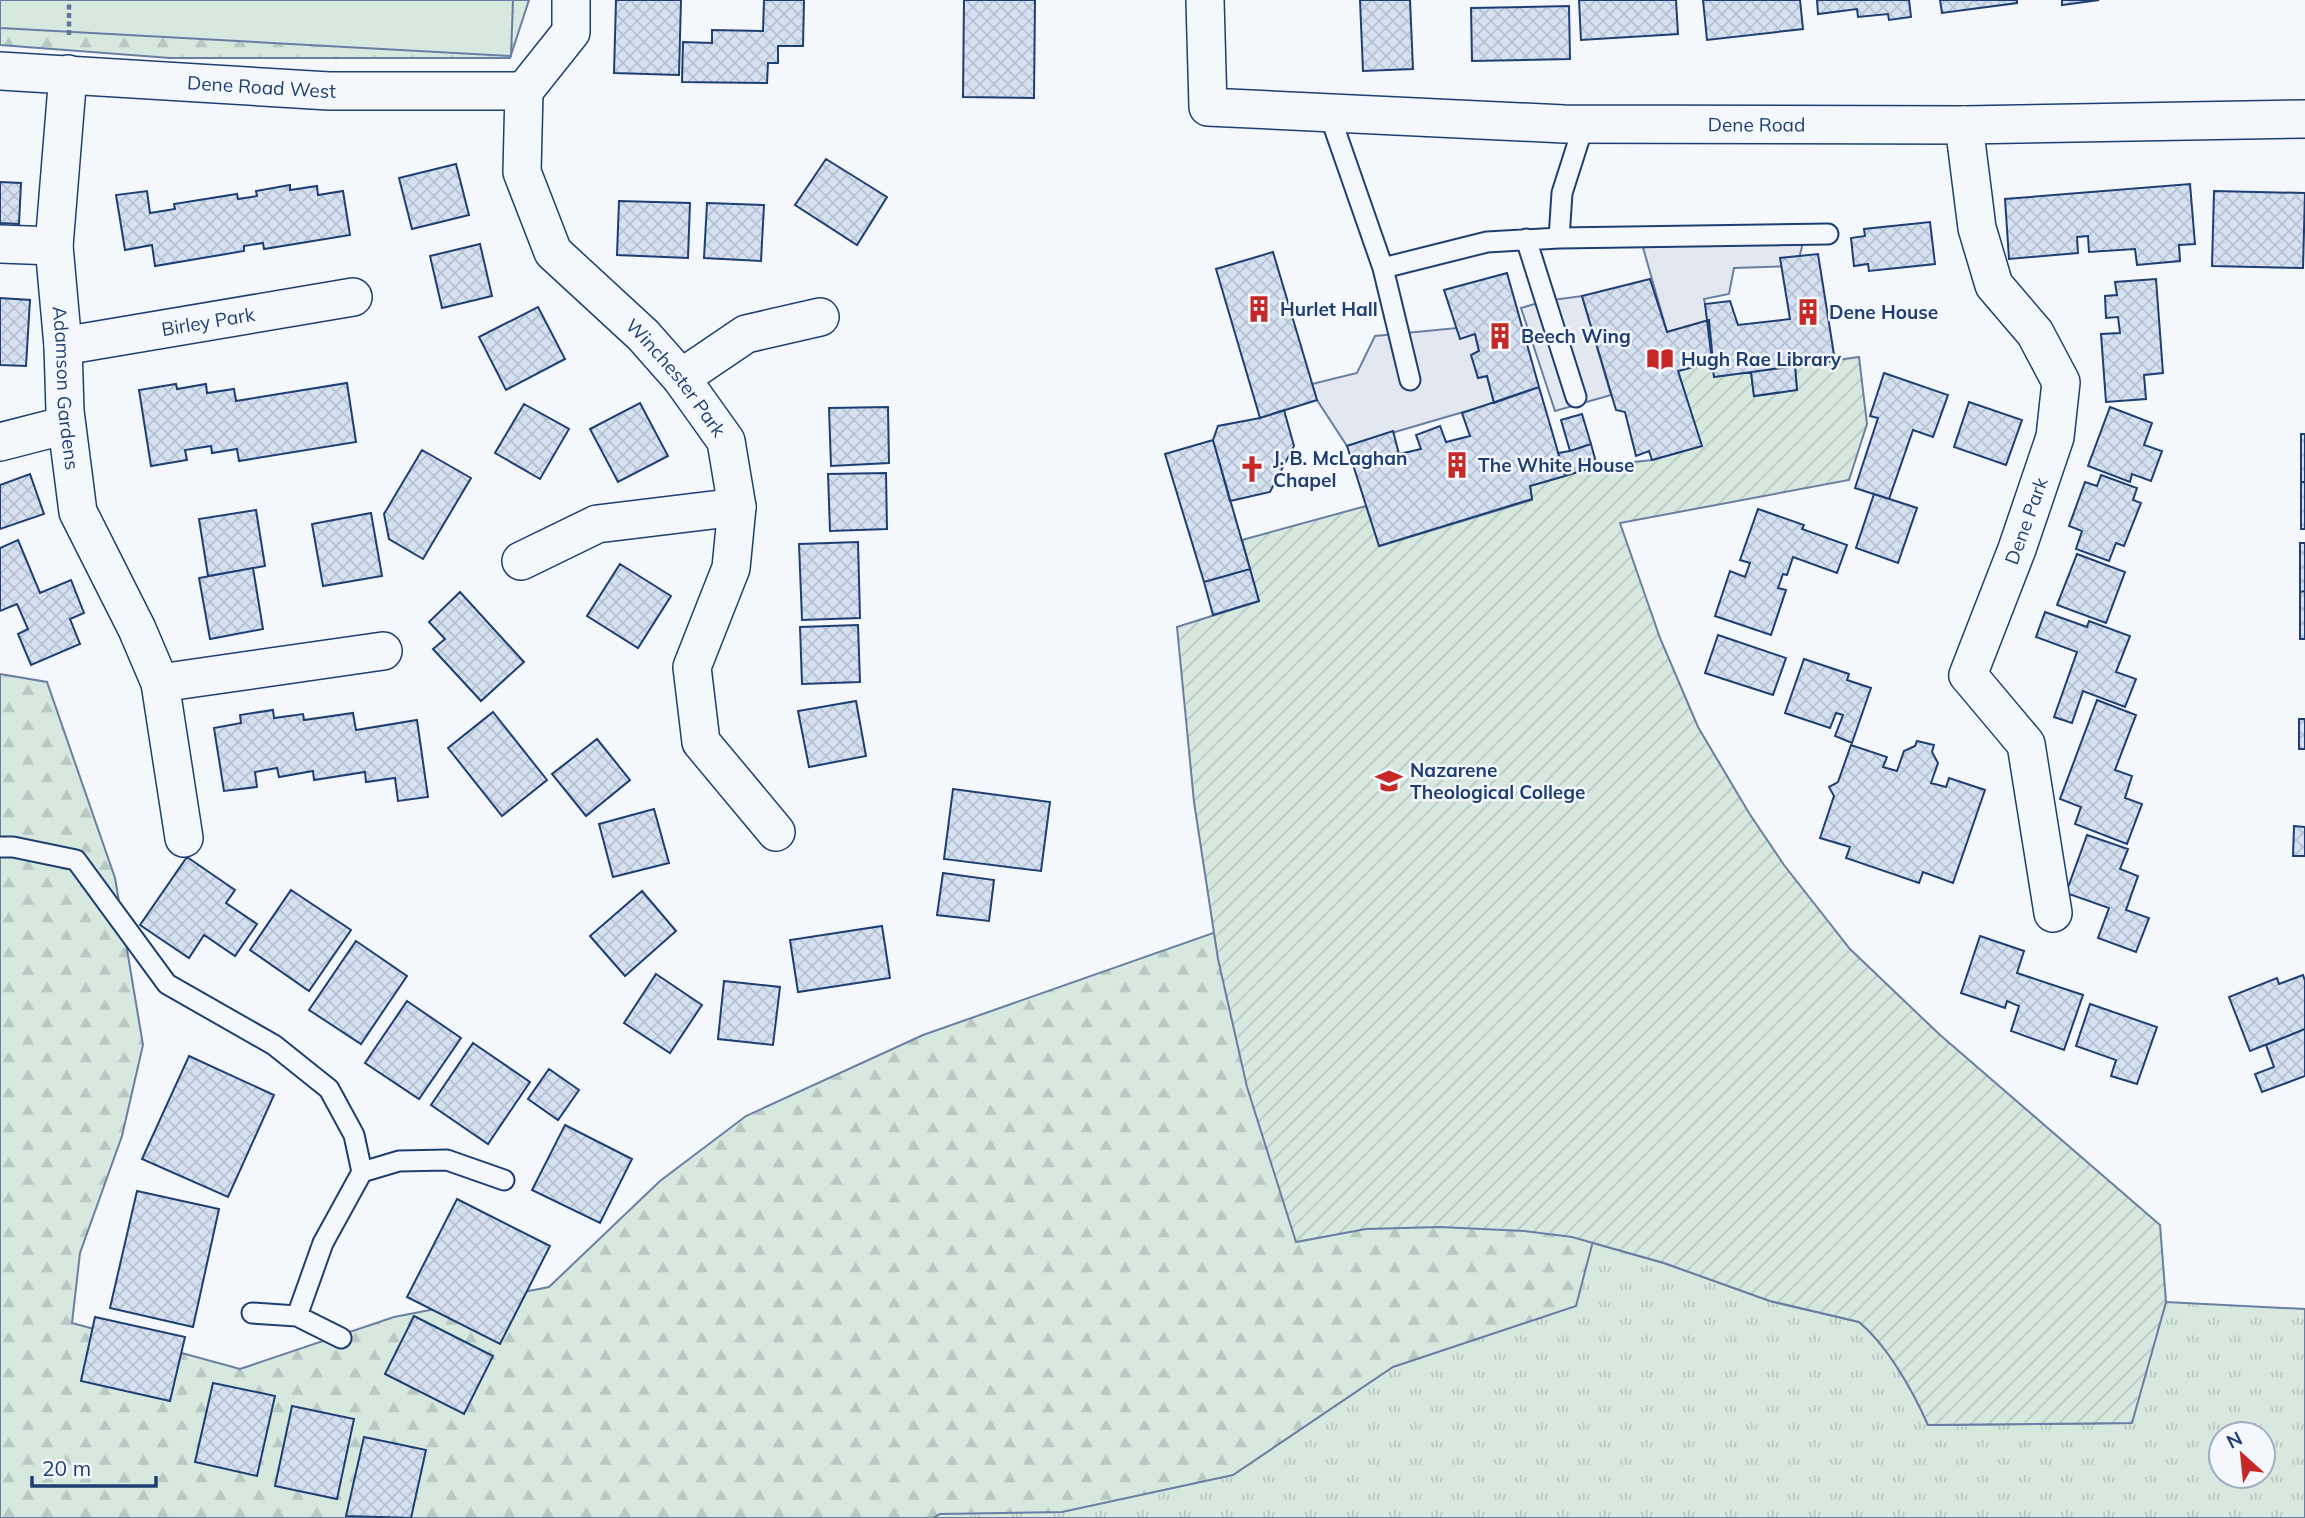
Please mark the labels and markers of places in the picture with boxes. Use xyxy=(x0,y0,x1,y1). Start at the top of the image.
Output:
building icon: Hurlet Hall xyxy=(1244,294,1274,324)
place label: Hurlet Hall xyxy=(1280,297,1378,321)
building icon: Dene House xyxy=(1793,297,1823,327)
place label: Dene House xyxy=(1829,300,1938,324)
building icon: Beech Wing xyxy=(1485,321,1515,351)
place label: Beech Wing xyxy=(1521,324,1631,348)
library icon: Hugh Rae Library xyxy=(1645,344,1675,374)
place label: Hugh Rae Library xyxy=(1681,347,1842,371)
place label: J. B. McLaghan Chapel xyxy=(1273,446,1407,492)
building icon: The White House xyxy=(1442,450,1472,480)
place label: The White House xyxy=(1478,453,1635,477)
church icon: J. B. McLaghan Chapel xyxy=(1237,454,1267,484)
place label: Nazarene Theological College xyxy=(1410,758,1586,804)
school or university icon: Nazarene Theological College xyxy=(1374,766,1404,796)

